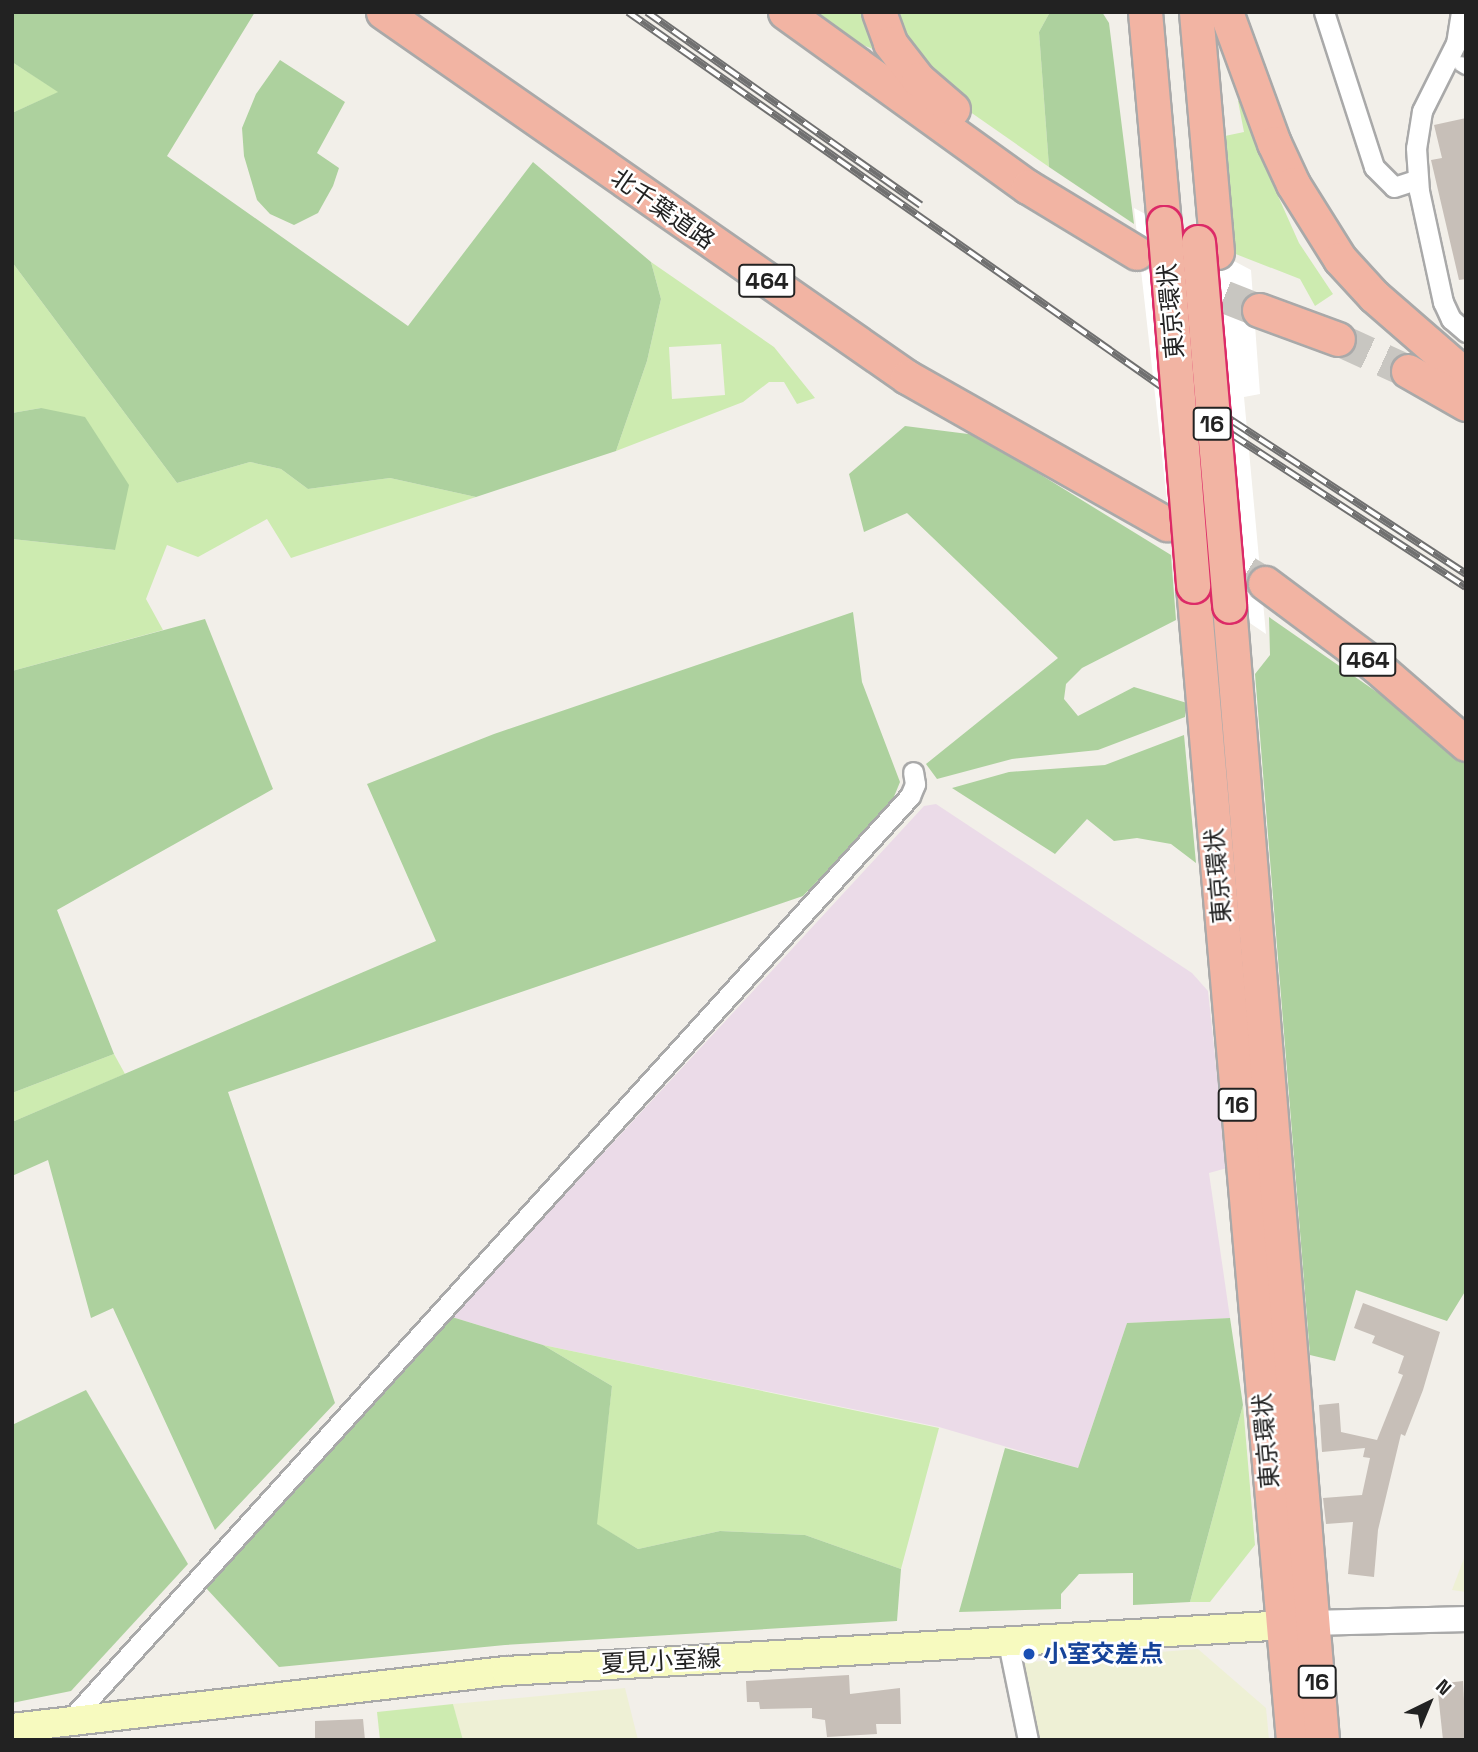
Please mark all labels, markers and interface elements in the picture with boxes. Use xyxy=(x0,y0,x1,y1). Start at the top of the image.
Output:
street label: 北千葉道路 xyxy=(606,163,720,255)
road number: 464 xyxy=(737,262,797,300)
street label: 東京環状 xyxy=(1152,262,1190,360)
road number: 16 xyxy=(1191,404,1233,444)
road number: 464 xyxy=(1338,640,1398,680)
street label: 東京環状 xyxy=(1199,827,1237,925)
road number: 16 xyxy=(1216,1086,1258,1124)
street label: 東京環状 xyxy=(1247,1392,1285,1490)
place label: 小室交差点 xyxy=(1043,1640,1163,1668)
street label: 夏見小室線 xyxy=(600,1643,722,1679)
marker: 小室交差点 xyxy=(1021,1646,1037,1662)
road number: 16 xyxy=(1296,1662,1338,1702)
north arrow xyxy=(1394,1668,1464,1738)
text: N xyxy=(1430,1674,1457,1701)

